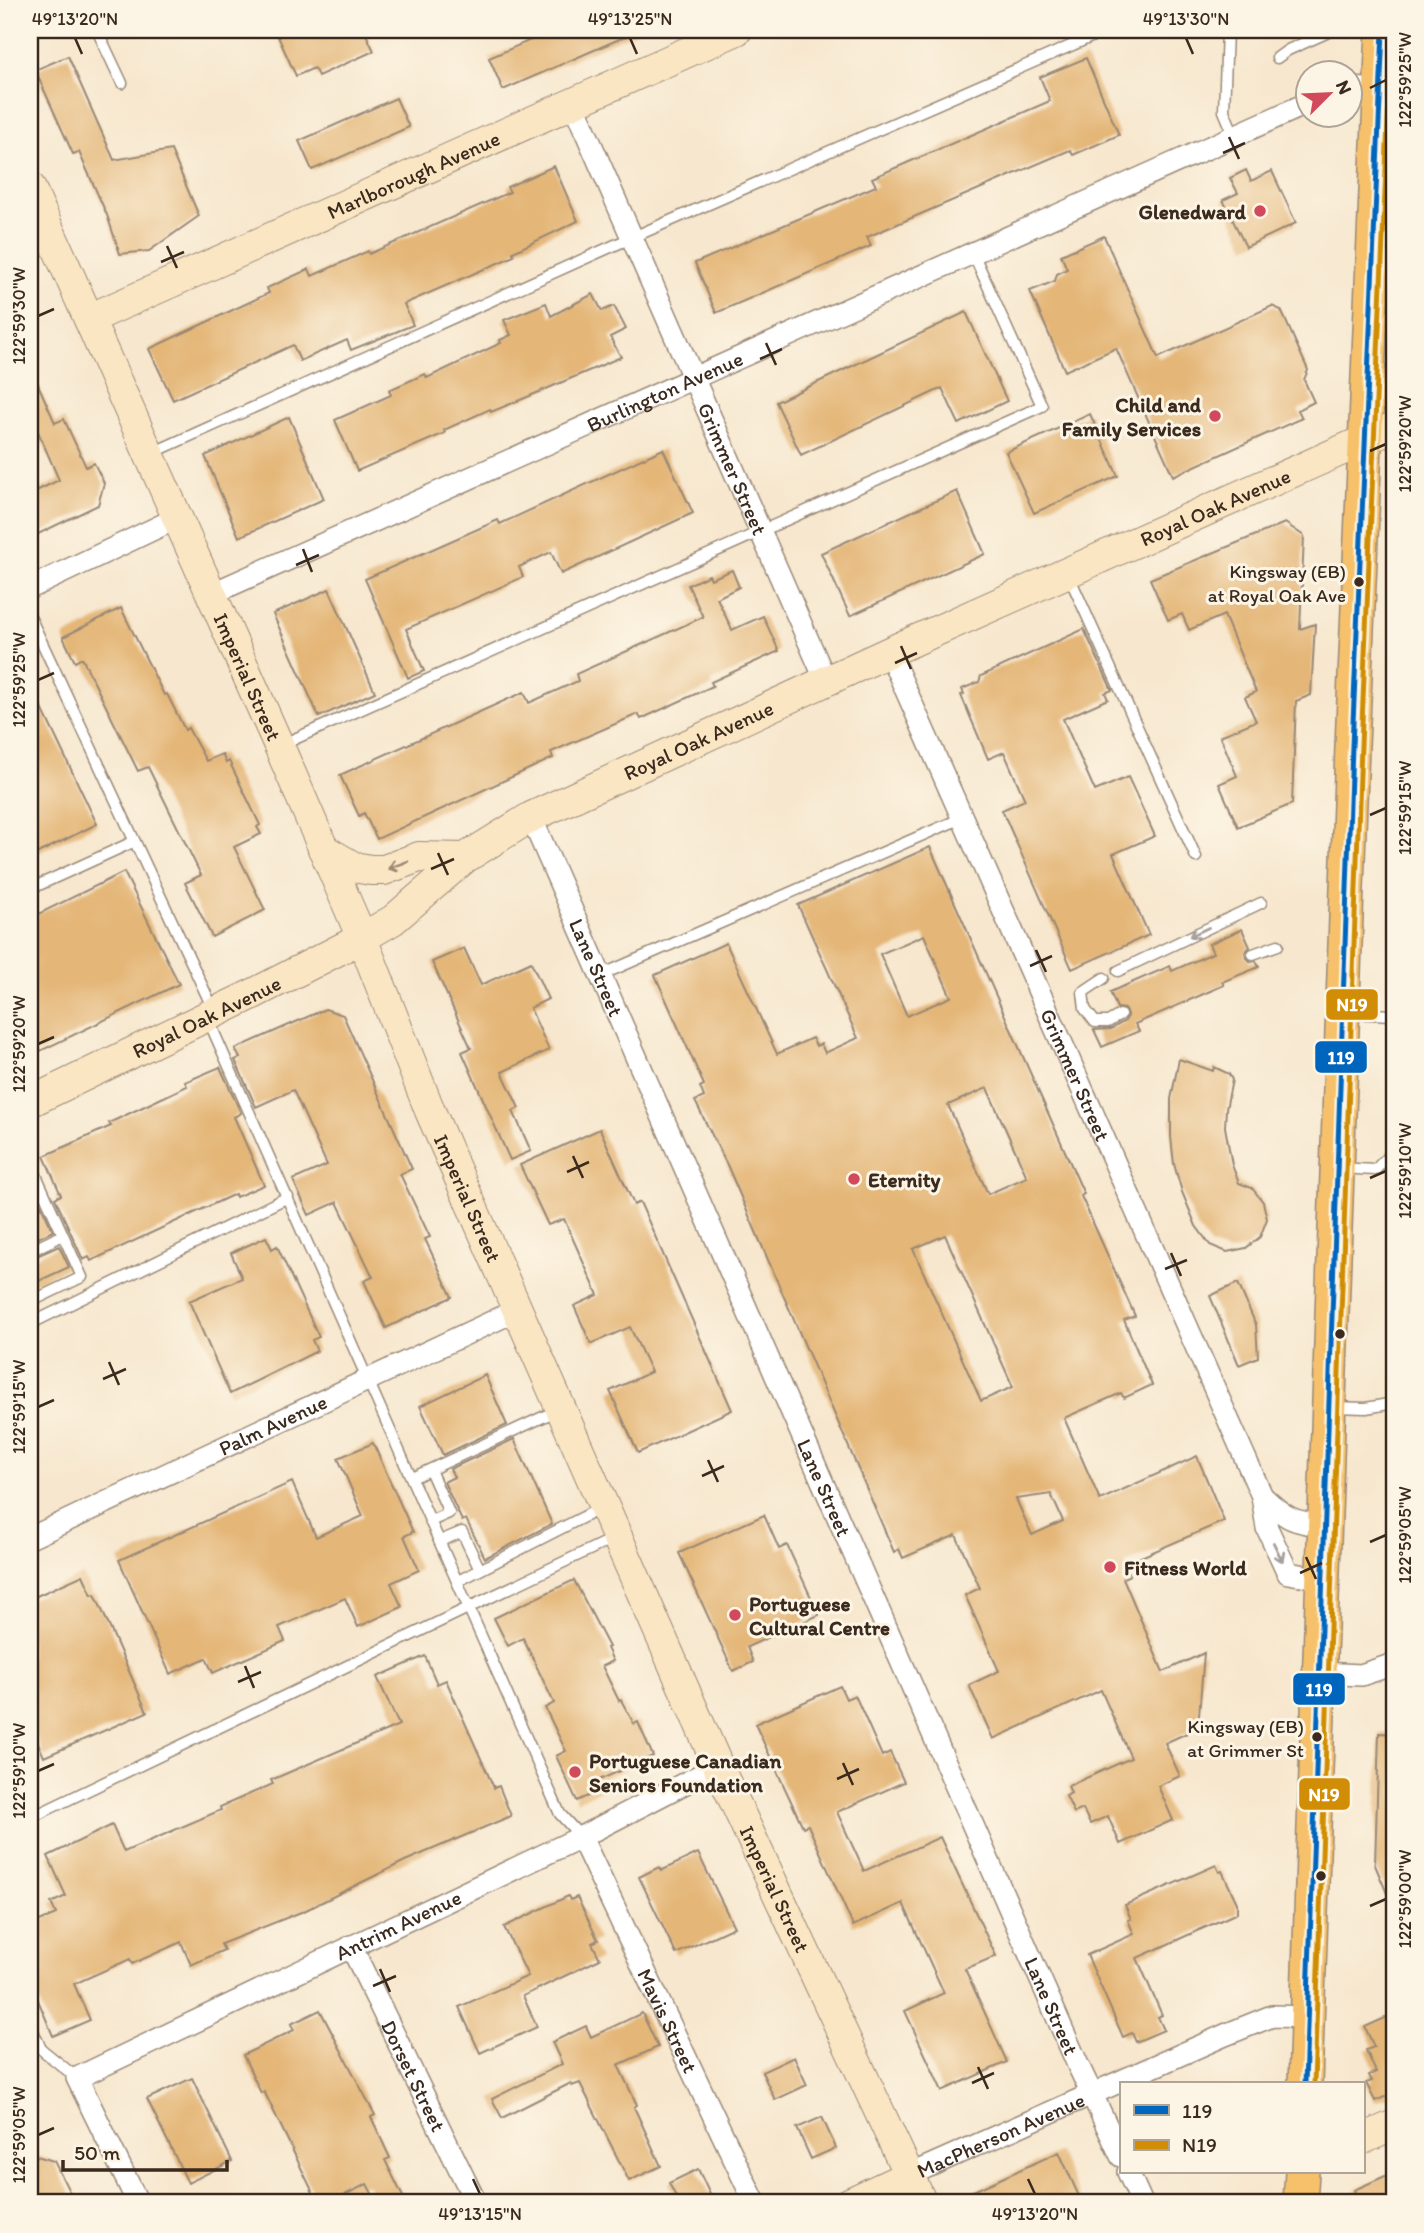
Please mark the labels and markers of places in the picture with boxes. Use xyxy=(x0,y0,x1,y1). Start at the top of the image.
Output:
place label: Glenedward xyxy=(1138,199,1247,224)
marker: Glenedward xyxy=(1252,203,1268,219)
place label: Child and Family Services xyxy=(1062,392,1202,442)
marker: Child and Family Services xyxy=(1207,408,1223,424)
place label: Kingsway (EB) at Royal Oak Ave xyxy=(1208,560,1346,607)
marker: Kingsway (EB) at Royal Oak Ave xyxy=(1352,575,1366,589)
place label: Eternity xyxy=(868,1167,941,1193)
marker: Eternity xyxy=(846,1171,862,1187)
unlabelled marker xyxy=(1333,1327,1347,1341)
place label: Fitness World xyxy=(1124,1555,1247,1580)
marker: Fitness World xyxy=(1102,1559,1118,1575)
place label: Portuguese Cultural Centre xyxy=(749,1591,890,1640)
marker: Portuguese Cultural Centre xyxy=(727,1607,743,1623)
place label: Kingsway (EB) at Grimmer St xyxy=(1187,1715,1304,1762)
marker: Kingsway (EB) at Grimmer St xyxy=(1310,1730,1324,1744)
place label: Portuguese Canadian Seniors Foundation xyxy=(589,1748,782,1797)
marker: Portuguese Canadian Seniors Foundation xyxy=(567,1764,583,1780)
unlabelled marker xyxy=(1314,1869,1328,1883)

